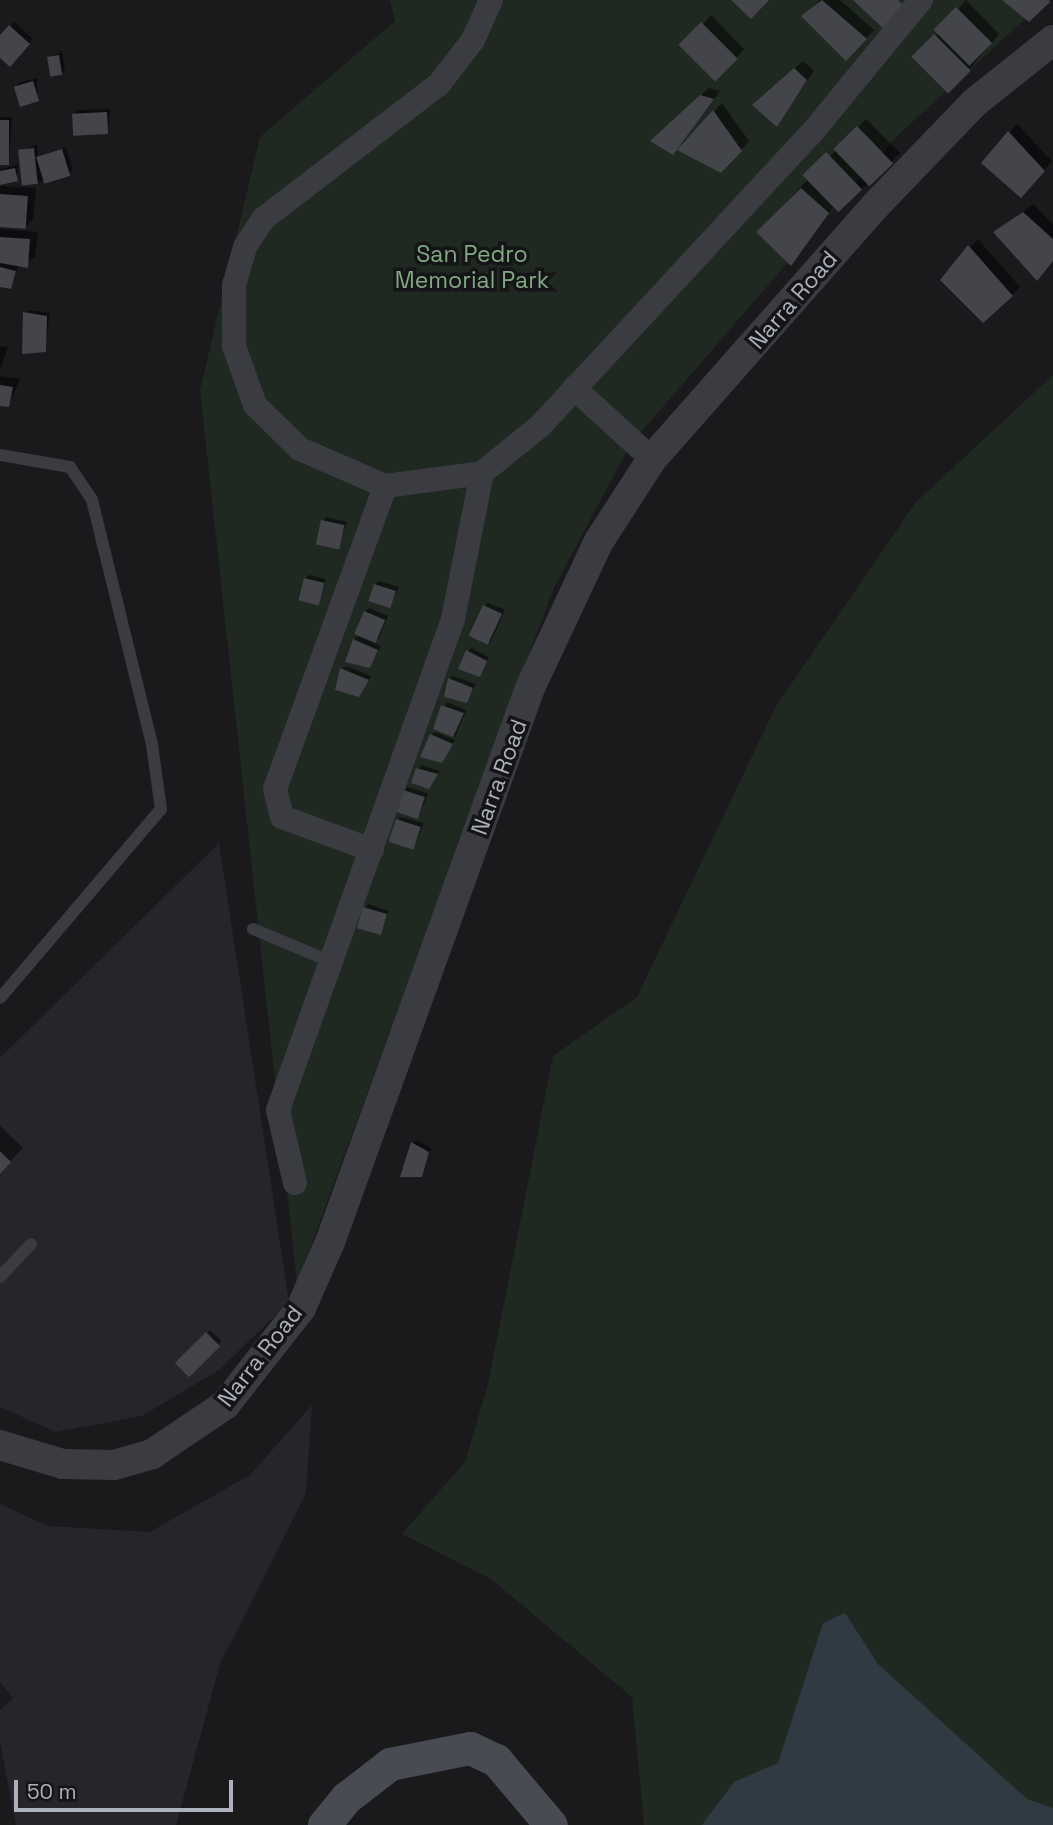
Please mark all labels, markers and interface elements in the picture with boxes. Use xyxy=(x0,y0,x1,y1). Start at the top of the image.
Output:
park label: San Pedro Memorial Park xyxy=(395,240,549,294)
street label: Narra Road xyxy=(743,245,843,355)
street label: Narra Road xyxy=(465,715,533,839)
street label: Narra Road xyxy=(212,1300,308,1412)
scale bar xyxy=(18,1766,236,1810)
text: 50 m xyxy=(27,1778,77,1805)

